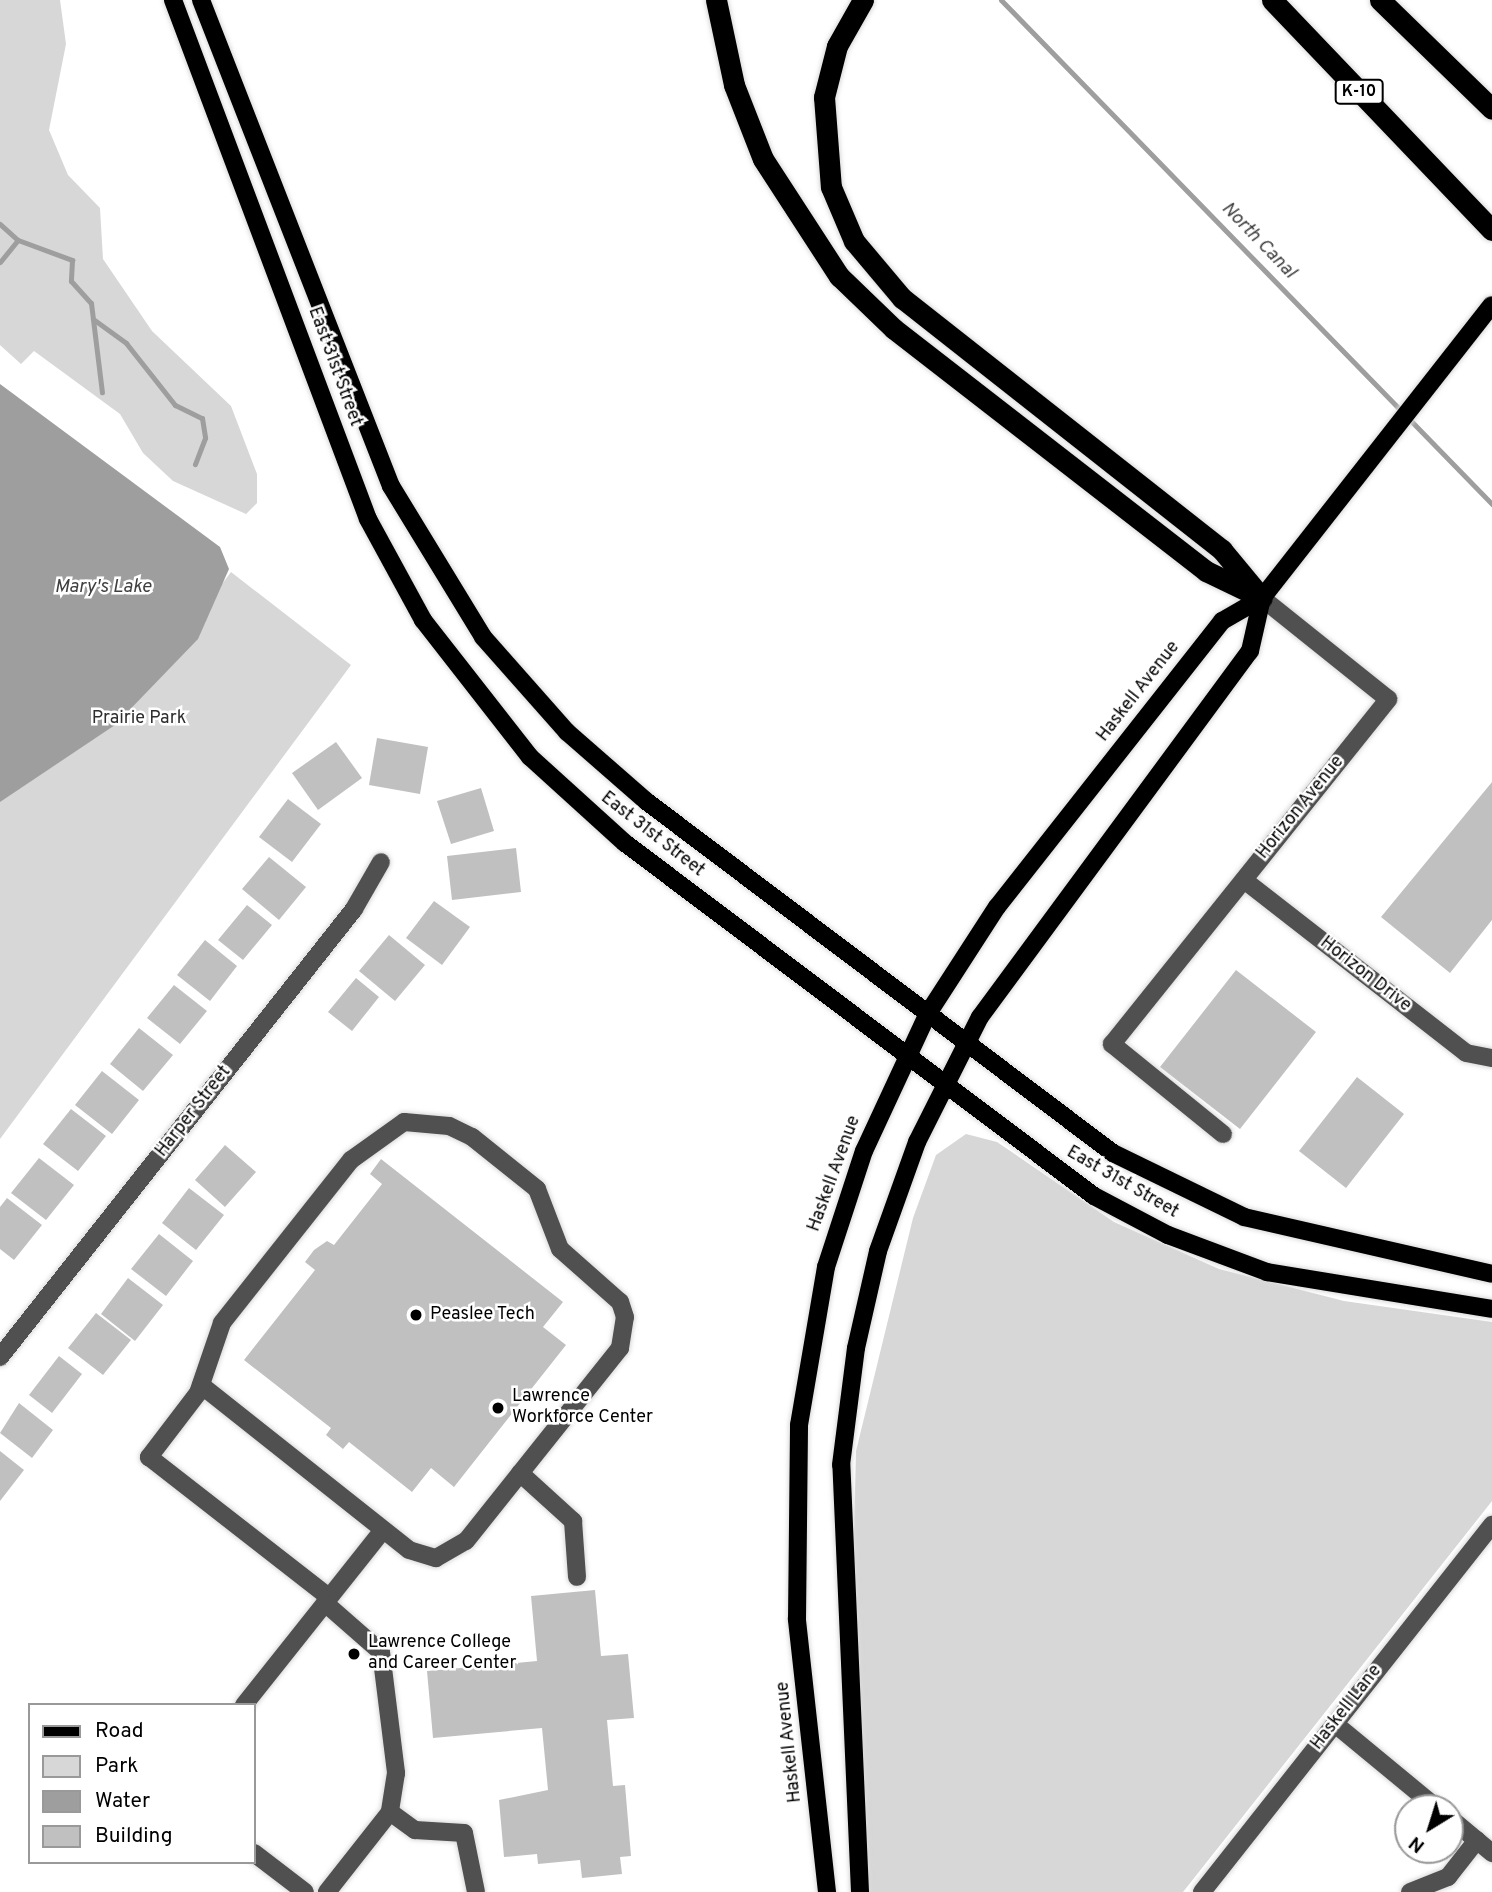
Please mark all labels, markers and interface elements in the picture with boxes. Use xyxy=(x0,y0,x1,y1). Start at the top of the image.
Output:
road number: K-10 xyxy=(1334,80,1384,104)
water label: North Canal xyxy=(1216,198,1300,284)
street label: East 31st Street xyxy=(302,304,366,430)
water label: Mary's Lake xyxy=(55,577,151,599)
street label: Haskell Avenue xyxy=(1093,637,1185,747)
park label: Prairie Park xyxy=(92,708,186,730)
street label: Horizon Avenue xyxy=(1252,752,1350,864)
street label: East 31st Street xyxy=(596,788,708,882)
street label: Horizon Drive xyxy=(1315,933,1415,1017)
street label: Harper Street xyxy=(152,1062,236,1162)
street label: Haskell Avenue xyxy=(804,1113,866,1235)
street label: East 31st Street xyxy=(1062,1142,1182,1224)
place label: Peaslee Tech xyxy=(430,1304,536,1326)
marker: Peaslee Tech xyxy=(408,1307,424,1323)
place label: Lawrence Workforce Center xyxy=(512,1387,653,1430)
marker: Lawrence Workforce Center xyxy=(490,1400,506,1416)
place label: Lawrence College and Career Center xyxy=(368,1633,516,1676)
marker: Lawrence College and Career Center xyxy=(346,1646,362,1662)
street label: Haskell Lane xyxy=(1307,1661,1387,1755)
street label: Haskell Avenue xyxy=(773,1680,807,1804)
legend xyxy=(28,1703,256,1864)
text: Road xyxy=(95,1718,144,1745)
text: Park xyxy=(95,1753,138,1780)
text: Water xyxy=(95,1788,150,1815)
north arrow xyxy=(1394,1794,1464,1864)
text: Building xyxy=(95,1823,173,1850)
text: N xyxy=(1405,1830,1430,1858)

